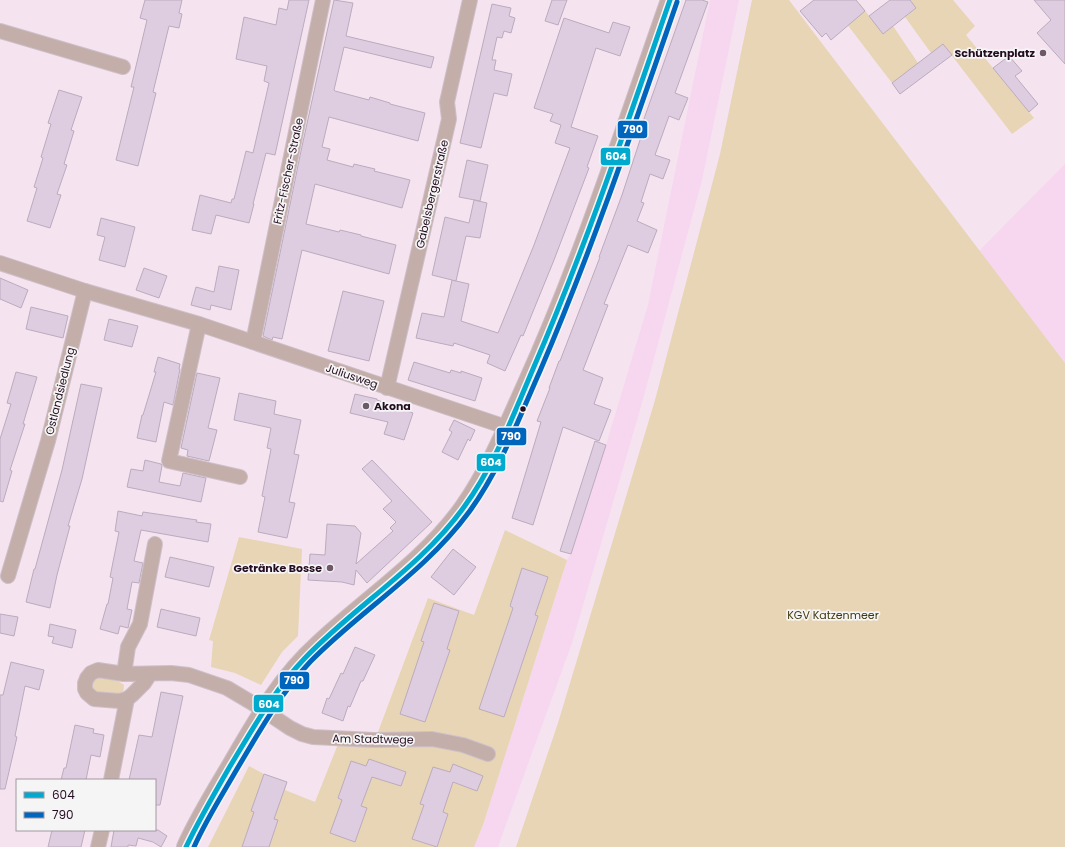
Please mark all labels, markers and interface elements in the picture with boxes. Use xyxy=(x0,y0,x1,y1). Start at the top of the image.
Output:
place label: Schützenplatz xyxy=(955,45,1036,61)
marker: Schützenplatz xyxy=(1038,48,1048,58)
street label: Fritz-Fischer-Straße xyxy=(269,116,307,226)
line badge: 790 xyxy=(617,120,648,139)
text: 790 xyxy=(623,121,643,137)
street label: Gabelsbergerstraße xyxy=(412,138,452,250)
line badge: 604 xyxy=(600,147,631,166)
text: 604 xyxy=(605,148,627,164)
street label: Ostlandsiedlung xyxy=(41,345,79,437)
street label: Juliusweg xyxy=(324,360,380,392)
place label: Akona xyxy=(374,398,411,414)
marker: Akona xyxy=(361,401,371,411)
unlabelled marker xyxy=(518,404,528,414)
line badge: 790 xyxy=(496,427,527,446)
text: 790 xyxy=(501,428,521,444)
line badge: 604 xyxy=(476,453,506,472)
text: 604 xyxy=(480,454,502,470)
place label: Getränke Bosse xyxy=(234,560,322,576)
marker: Getränke Bosse xyxy=(325,563,335,573)
park label: KGV Katzenmeer xyxy=(787,607,879,623)
line badge: 790 xyxy=(279,671,310,690)
text: 790 xyxy=(284,672,304,688)
line badge: 604 xyxy=(253,694,284,713)
text: 604 xyxy=(258,696,280,712)
street label: Am Stadtwege xyxy=(332,730,414,748)
legend xyxy=(16,779,156,831)
text: 604 xyxy=(52,786,75,803)
text: 790 xyxy=(52,806,74,823)

